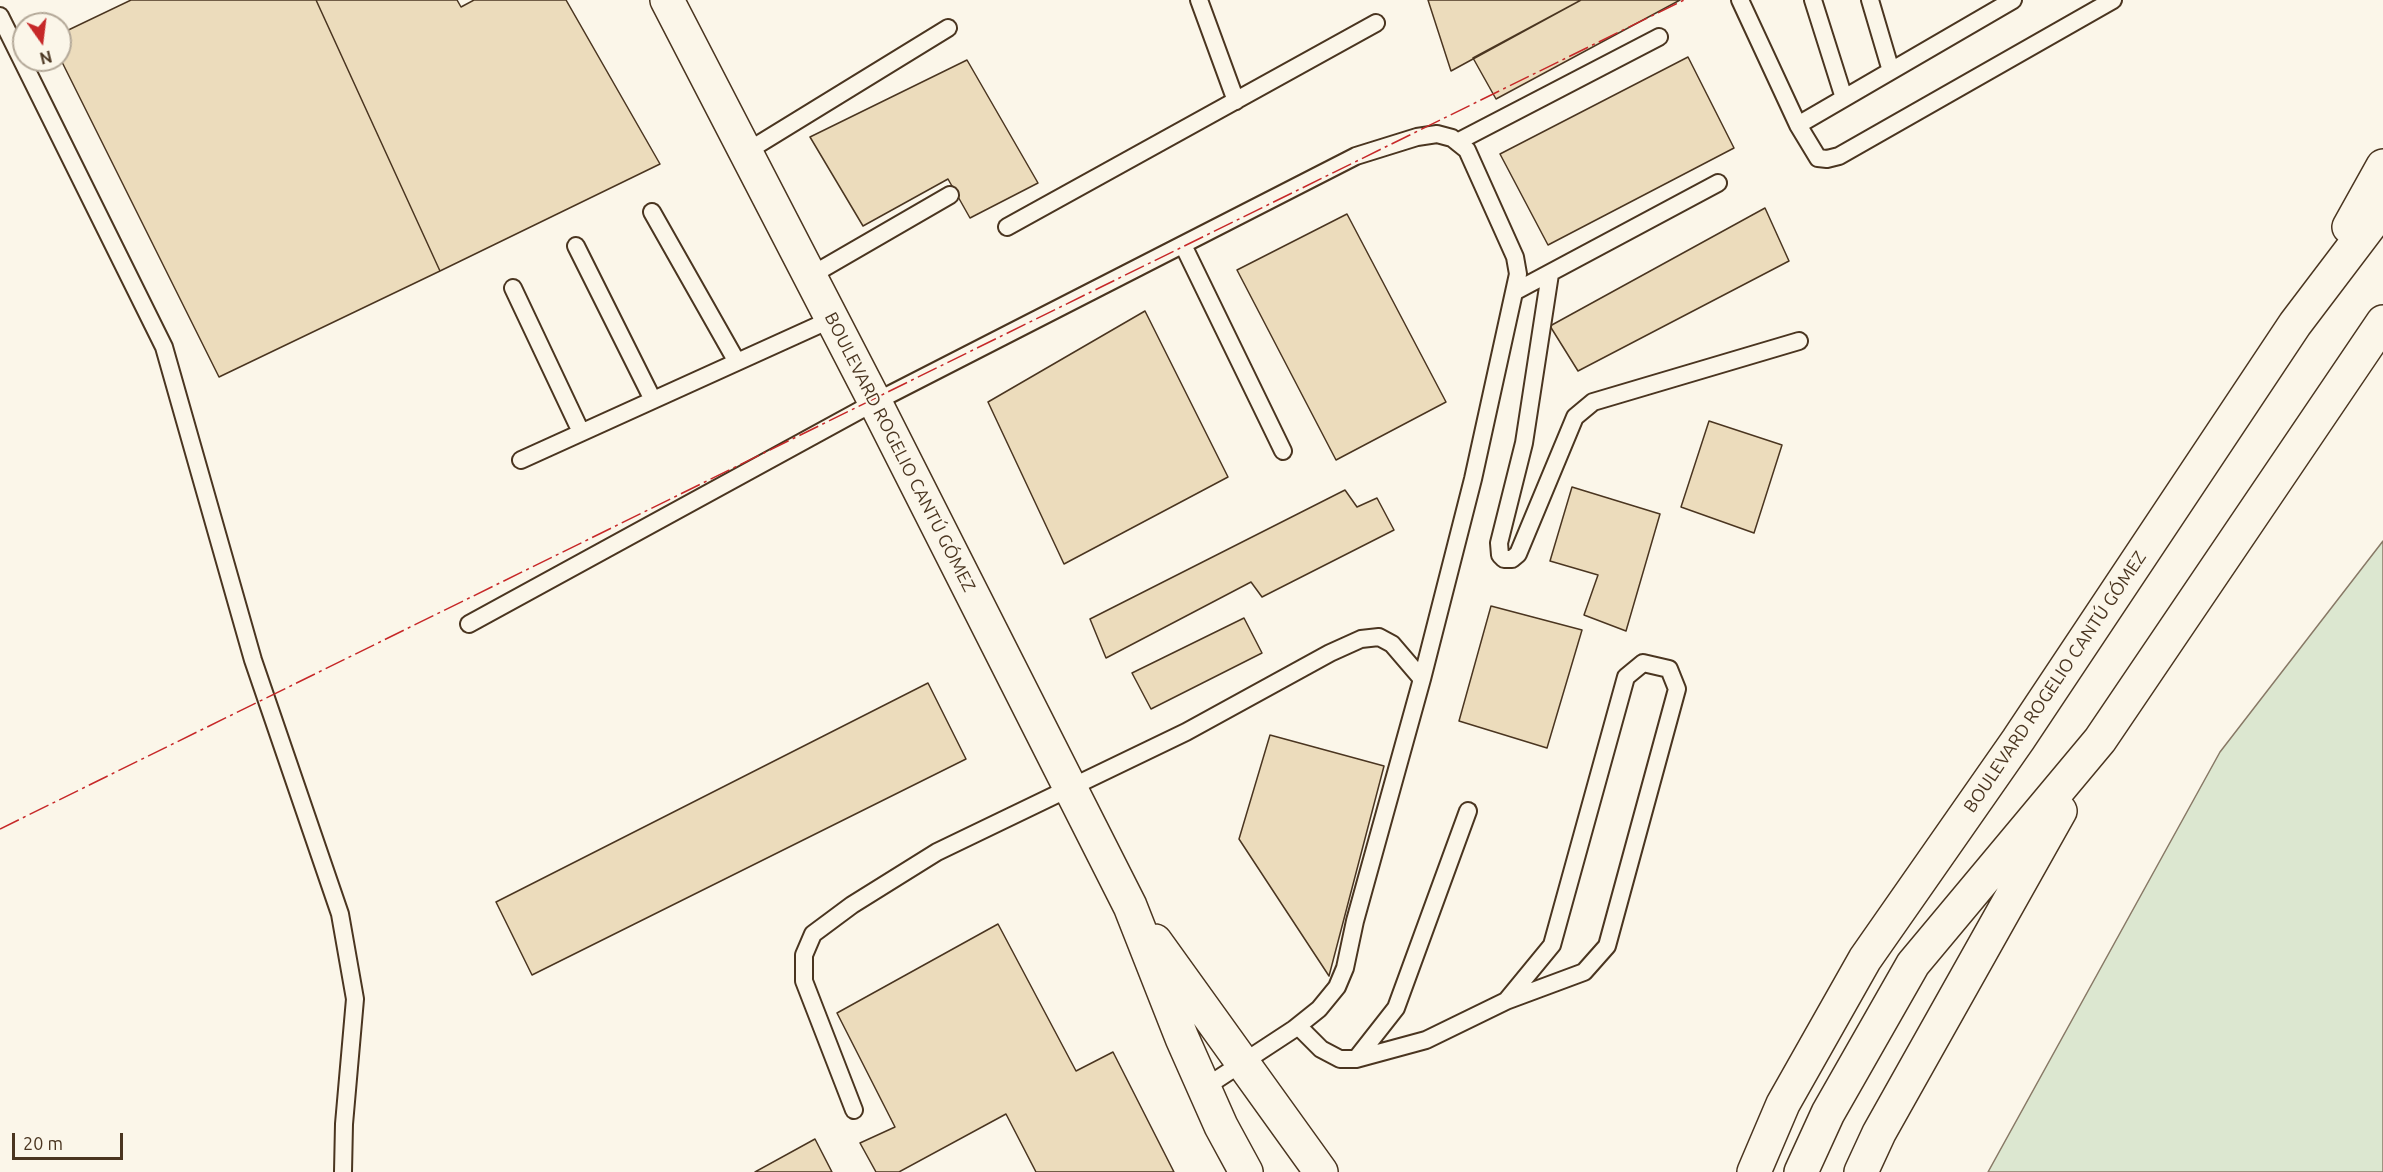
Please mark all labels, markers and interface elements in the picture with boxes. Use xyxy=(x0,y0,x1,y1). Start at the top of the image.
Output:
north arrow xyxy=(12,12,72,72)
text: N xyxy=(38,47,54,68)
street label: BOULEVARD ROGELIO CANTÚ GÓMEZ xyxy=(820,309,980,595)
street label: BOULEVARD ROGELIO CANTÚ GÓMEZ xyxy=(1959,547,2151,817)
scale bar xyxy=(15,1121,126,1159)
text: 20 m xyxy=(23,1133,63,1153)

